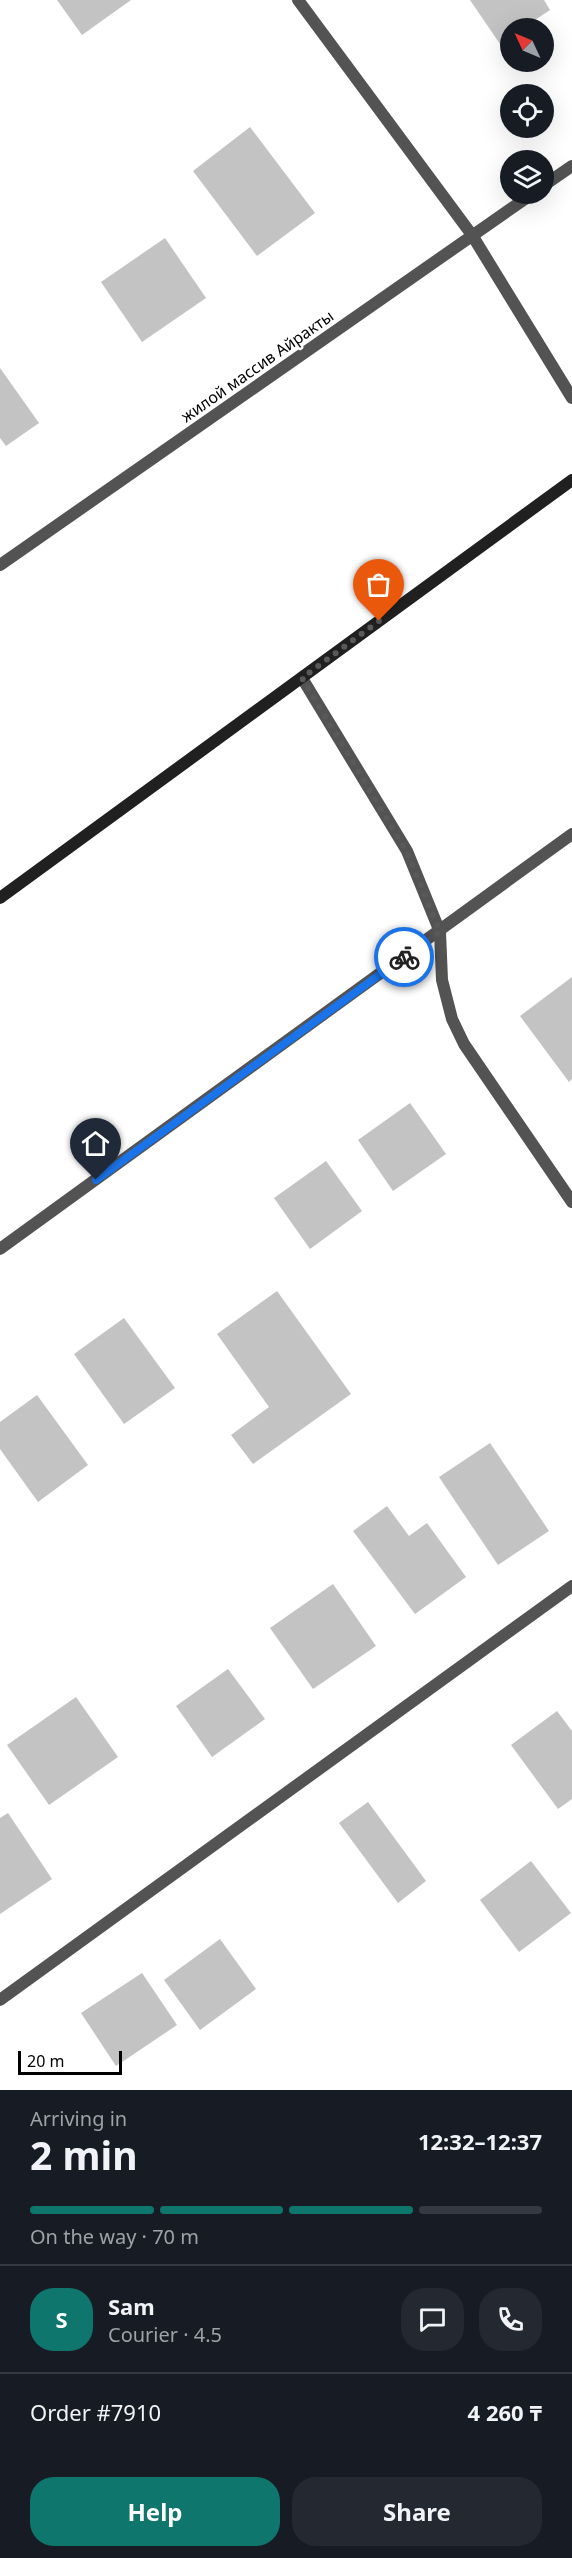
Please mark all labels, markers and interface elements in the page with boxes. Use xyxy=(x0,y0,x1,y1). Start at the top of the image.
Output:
north arrow xyxy=(500,18,554,72)
map controls xyxy=(500,18,554,204)
button: locate xyxy=(500,84,554,138)
button: layers xyxy=(500,150,554,204)
street label: жилой массив Айракты xyxy=(176,305,338,427)
pin xyxy=(353,559,404,621)
icon: bag xyxy=(362,568,395,601)
courier xyxy=(374,927,434,987)
icon: bike xyxy=(388,941,421,974)
pin xyxy=(70,1118,121,1180)
icon: home xyxy=(79,1127,112,1160)
scale bar xyxy=(18,2048,122,2076)
text: 20 m xyxy=(27,2050,64,2072)
text: Arriving in xyxy=(30,2105,127,2132)
text: 12:32–12:37 xyxy=(418,2126,542,2156)
text: 2 min xyxy=(30,2128,137,2181)
text: On the way · 70 m xyxy=(30,2223,199,2250)
button: chat xyxy=(401,2288,464,2351)
button: phone xyxy=(479,2288,542,2351)
text: Sam xyxy=(108,2291,155,2321)
text: S xyxy=(55,2304,68,2334)
text: Courier · 4.5 xyxy=(108,2321,222,2348)
text: Order #7910 xyxy=(30,2397,161,2427)
text: 4 260 ₸ xyxy=(468,2397,542,2427)
button: Help xyxy=(30,2477,280,2546)
button: Share xyxy=(292,2477,542,2546)

